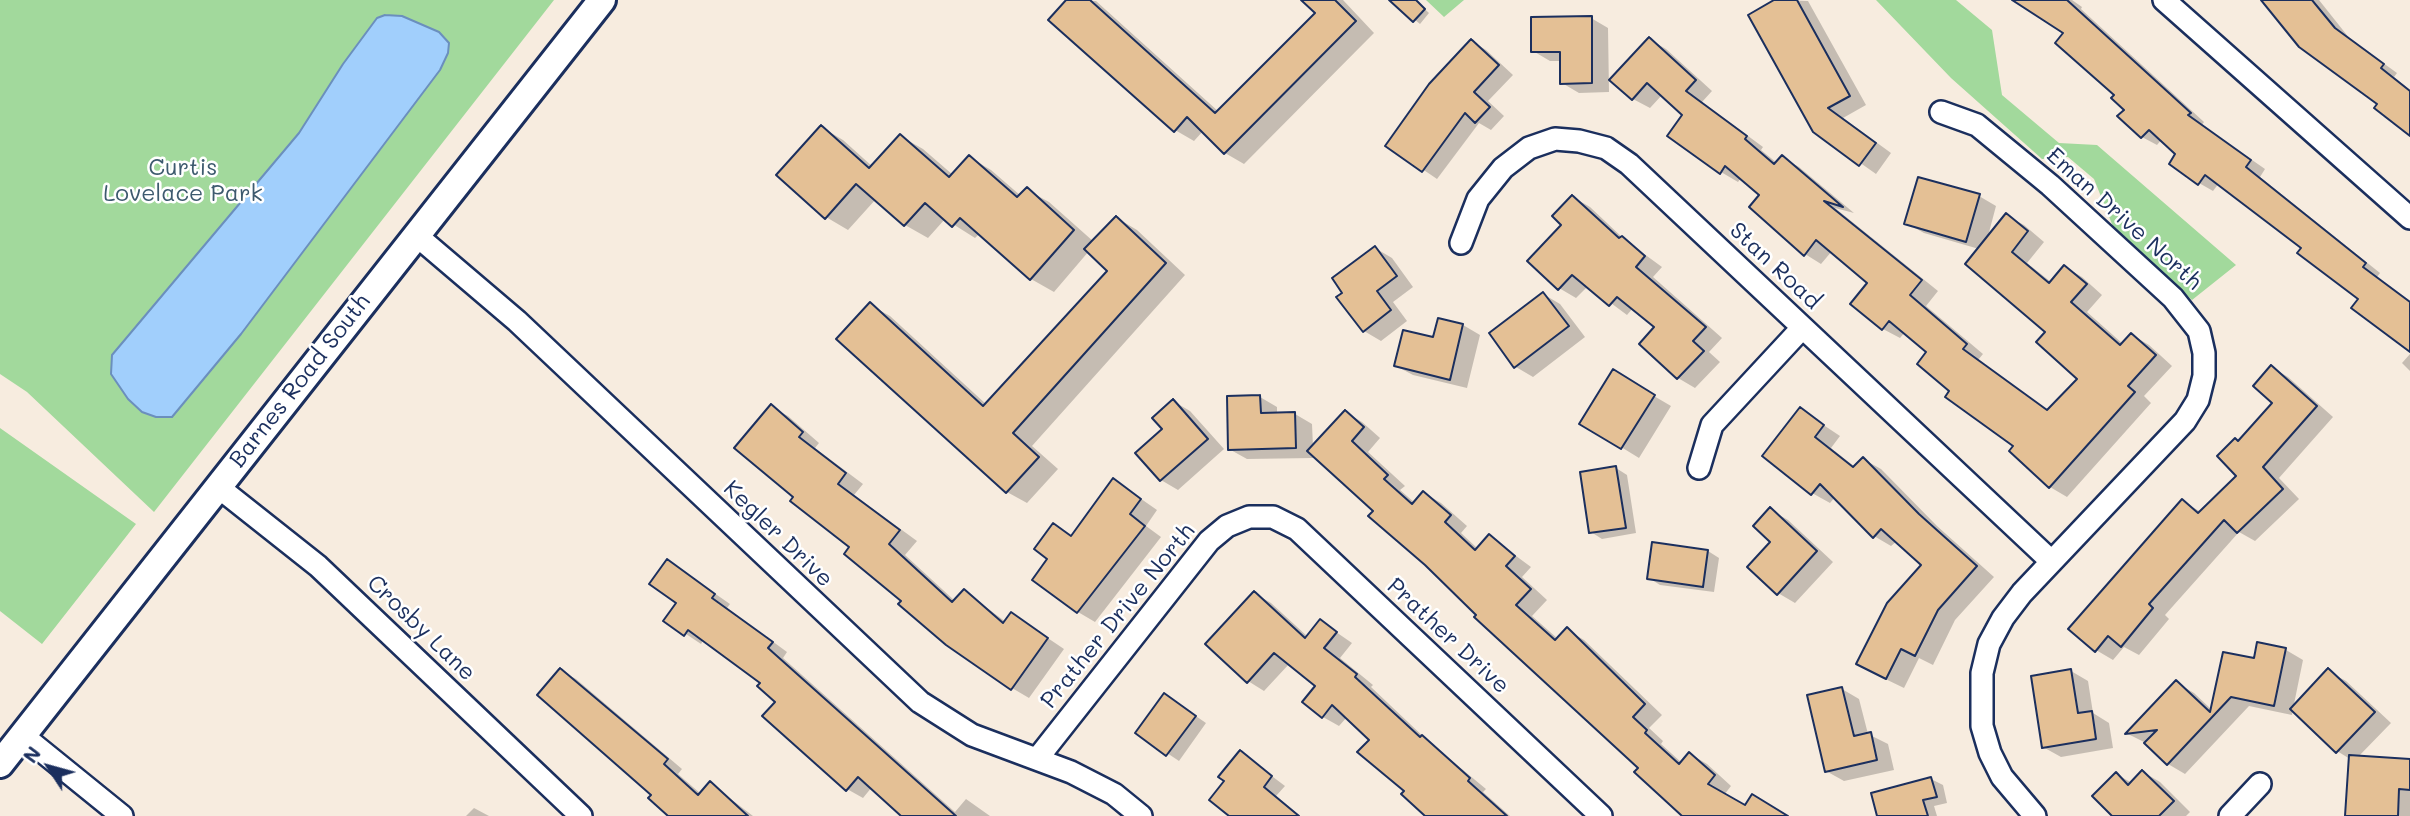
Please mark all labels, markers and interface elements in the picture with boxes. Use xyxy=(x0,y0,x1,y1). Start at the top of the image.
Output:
street label: Eman Drive North xyxy=(2041,142,2207,296)
park label: Curtis Lovelace Park xyxy=(103,154,263,208)
street label: Stan Road xyxy=(1724,217,1826,315)
street label: Barnes Road South xyxy=(224,289,376,473)
street label: Kegler Drive xyxy=(718,475,838,593)
street label: Prather Drive North xyxy=(1035,518,1201,714)
street label: Crosby Lane xyxy=(361,569,481,687)
street label: Prather Drive xyxy=(1381,572,1515,700)
north arrow xyxy=(14,732,84,802)
text: N xyxy=(17,741,46,768)

